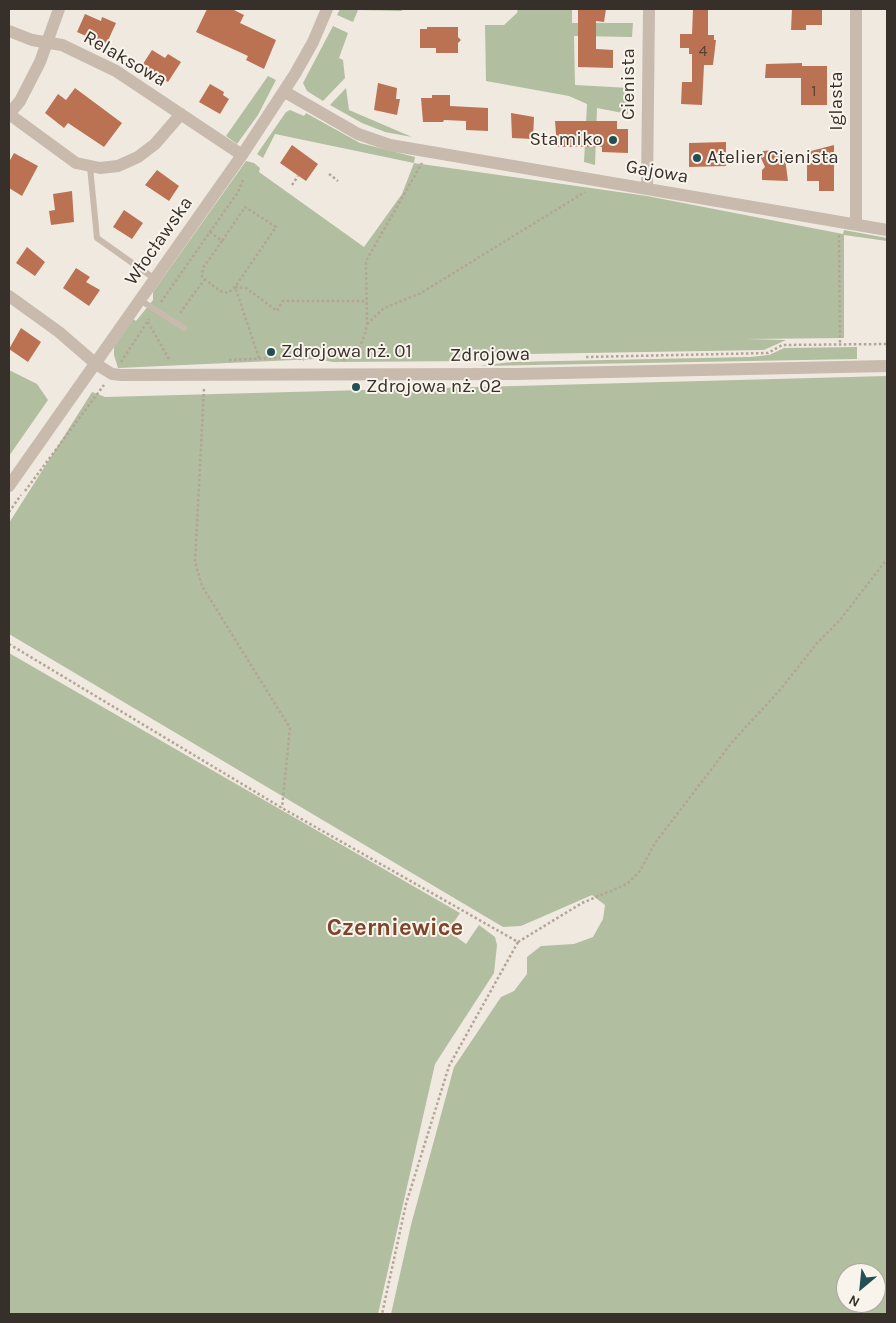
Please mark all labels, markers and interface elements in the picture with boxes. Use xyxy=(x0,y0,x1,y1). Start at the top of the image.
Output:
street label: Relaksowa xyxy=(79,26,171,92)
house number: 4 xyxy=(699,41,707,61)
street label: Cienista xyxy=(618,48,640,120)
street label: Iglasta xyxy=(826,71,848,131)
house number: 1 xyxy=(811,81,817,101)
place label: Stamiko xyxy=(529,129,603,151)
marker: Stamiko xyxy=(607,134,619,146)
place label: Atelier Cienista xyxy=(707,147,839,169)
marker: Atelier Cienista xyxy=(691,152,703,164)
street label: Gajowa xyxy=(624,155,690,189)
street label: Włocławska xyxy=(120,192,198,290)
place label: Zdrojowa nż. 01 xyxy=(281,341,412,363)
street label: Zdrojowa xyxy=(450,343,530,367)
marker: Zdrojowa nż. 01 xyxy=(265,346,277,358)
place label: Zdrojowa nż. 02 xyxy=(366,376,501,398)
marker: Zdrojowa nż. 02 xyxy=(350,381,362,393)
district label: Czerniewice xyxy=(327,914,463,942)
north arrow xyxy=(836,1263,886,1313)
text: N xyxy=(846,1291,863,1311)

